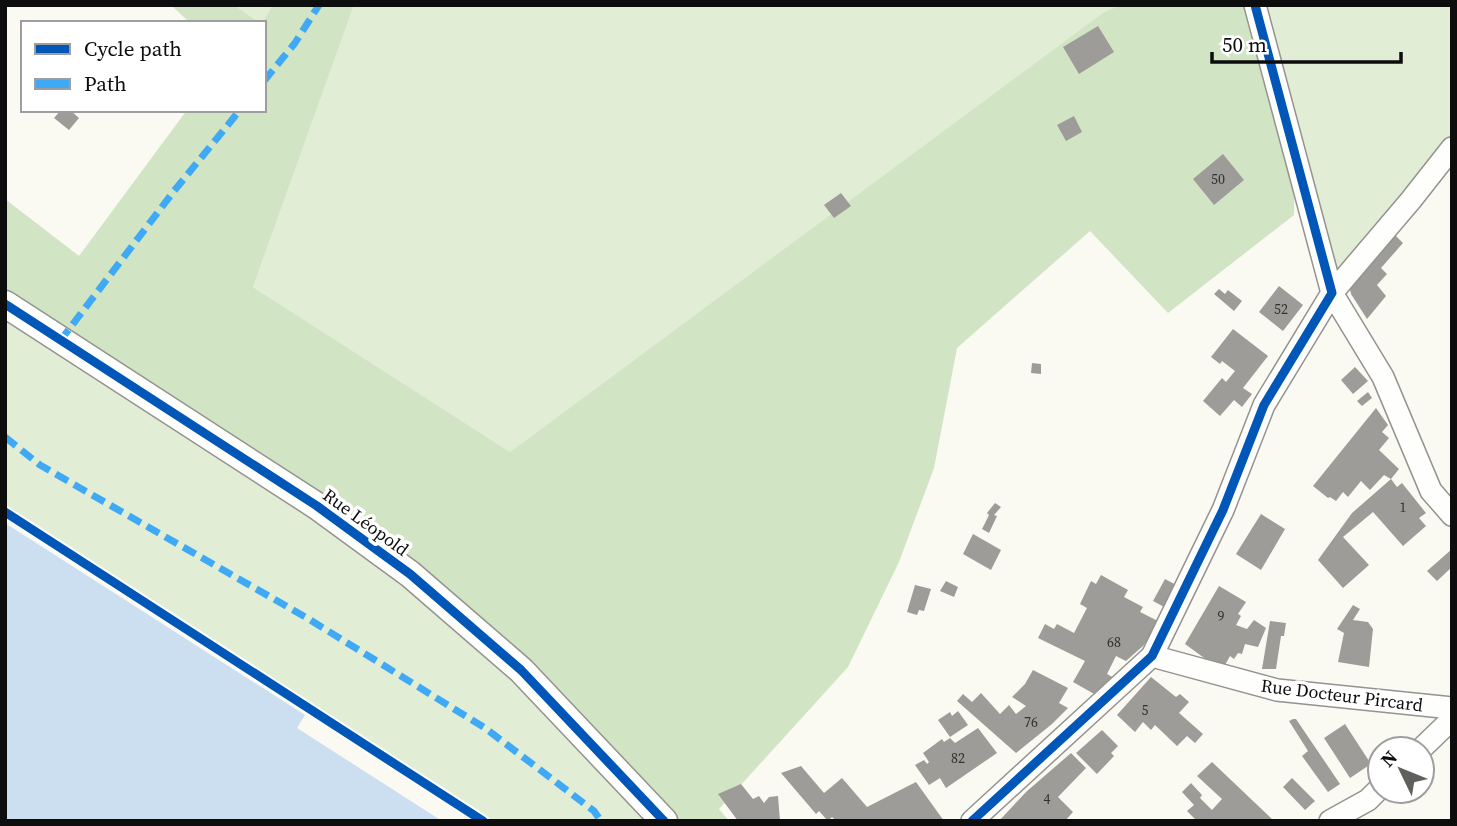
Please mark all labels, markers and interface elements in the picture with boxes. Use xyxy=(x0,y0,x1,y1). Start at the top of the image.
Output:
legend xyxy=(21,21,266,112)
scale bar xyxy=(1212,21,1401,65)
text: 50 m xyxy=(1222,30,1267,59)
text: Cycle path xyxy=(84,34,182,63)
text: Path xyxy=(84,69,127,98)
house number: 50 xyxy=(1211,169,1225,189)
house number: 52 xyxy=(1274,299,1288,319)
street label: Rue Léopold xyxy=(318,482,414,562)
house number: 1 xyxy=(1400,497,1407,517)
house number: 9 xyxy=(1218,606,1225,626)
house number: 68 xyxy=(1107,632,1121,652)
street label: Rue Docteur Pircard xyxy=(1260,673,1424,717)
house number: 5 xyxy=(1142,700,1149,720)
house number: 76 xyxy=(1024,712,1038,732)
north arrow xyxy=(1366,735,1436,805)
text: N xyxy=(1374,744,1403,772)
house number: 82 xyxy=(951,748,965,768)
house number: 4 xyxy=(1044,789,1051,809)

